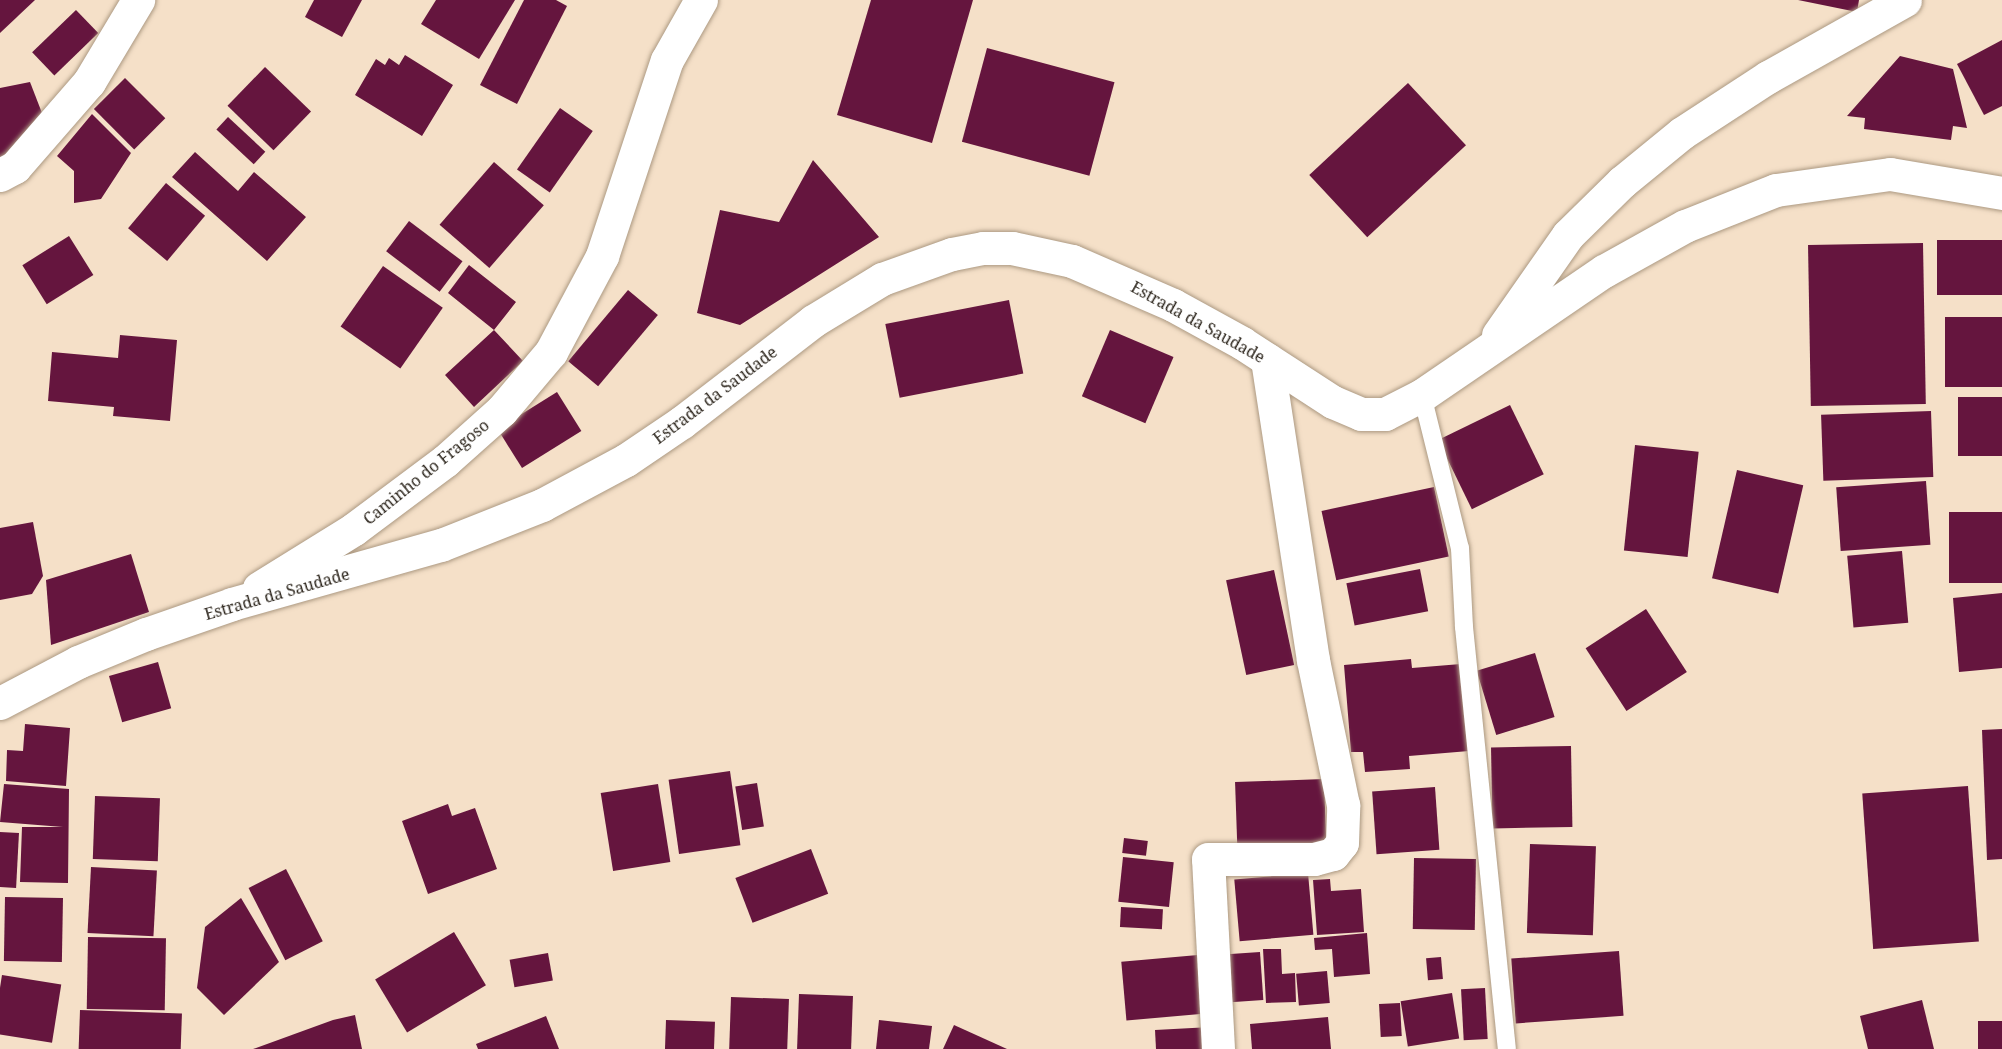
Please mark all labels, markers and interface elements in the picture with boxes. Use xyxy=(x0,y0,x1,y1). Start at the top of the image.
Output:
street label: Estrada da Saudade xyxy=(1128,277,1268,367)
street label: Estrada da Saudade xyxy=(649,342,781,448)
street label: Caminho do Fragoso xyxy=(359,415,493,529)
street label: Estrada da Saudade xyxy=(202,564,352,624)

